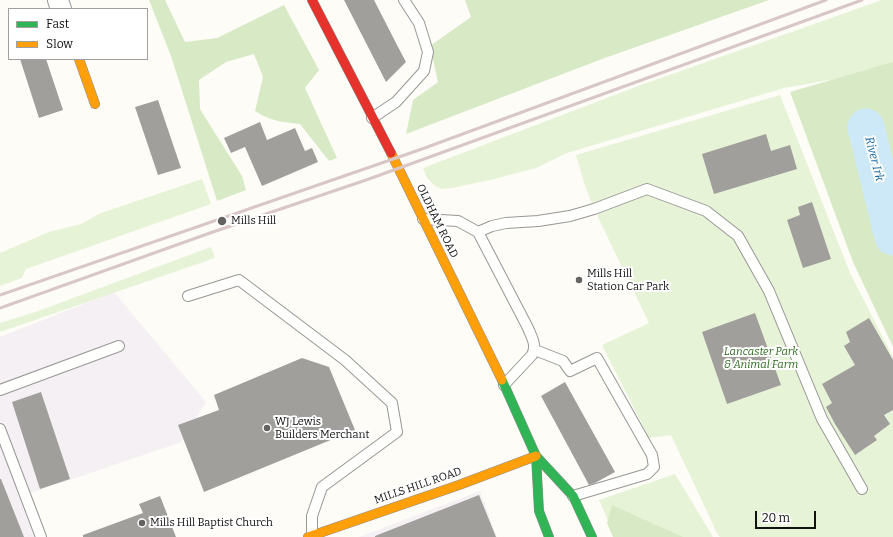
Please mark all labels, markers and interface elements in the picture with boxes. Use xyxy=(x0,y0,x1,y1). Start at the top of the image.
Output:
legend xyxy=(8,8,148,60)
text: Fast xyxy=(46,17,69,31)
text: Slow xyxy=(46,37,73,51)
water label: River Irk xyxy=(862,135,886,183)
street label: OLDHAM ROAD xyxy=(413,182,461,260)
place label: Mills Hill xyxy=(231,214,276,228)
marker: Mills Hill xyxy=(216,215,228,227)
place label: Mills Hill Station Car Park xyxy=(587,267,669,293)
marker: Mills Hill Station Car Park xyxy=(574,275,584,285)
park label: Lancaster Park & Animal Farm xyxy=(724,345,798,371)
place label: WJ Lewis Builders Merchant xyxy=(275,415,369,441)
marker: WJ Lewis Builders Merchant xyxy=(262,423,272,433)
street label: MILLS HILL ROAD xyxy=(373,465,463,507)
scale bar xyxy=(757,503,818,529)
text: 20 m xyxy=(762,511,790,525)
place label: Mills Hill Baptist Church xyxy=(150,516,273,530)
marker: Mills Hill Baptist Church xyxy=(137,518,147,528)

